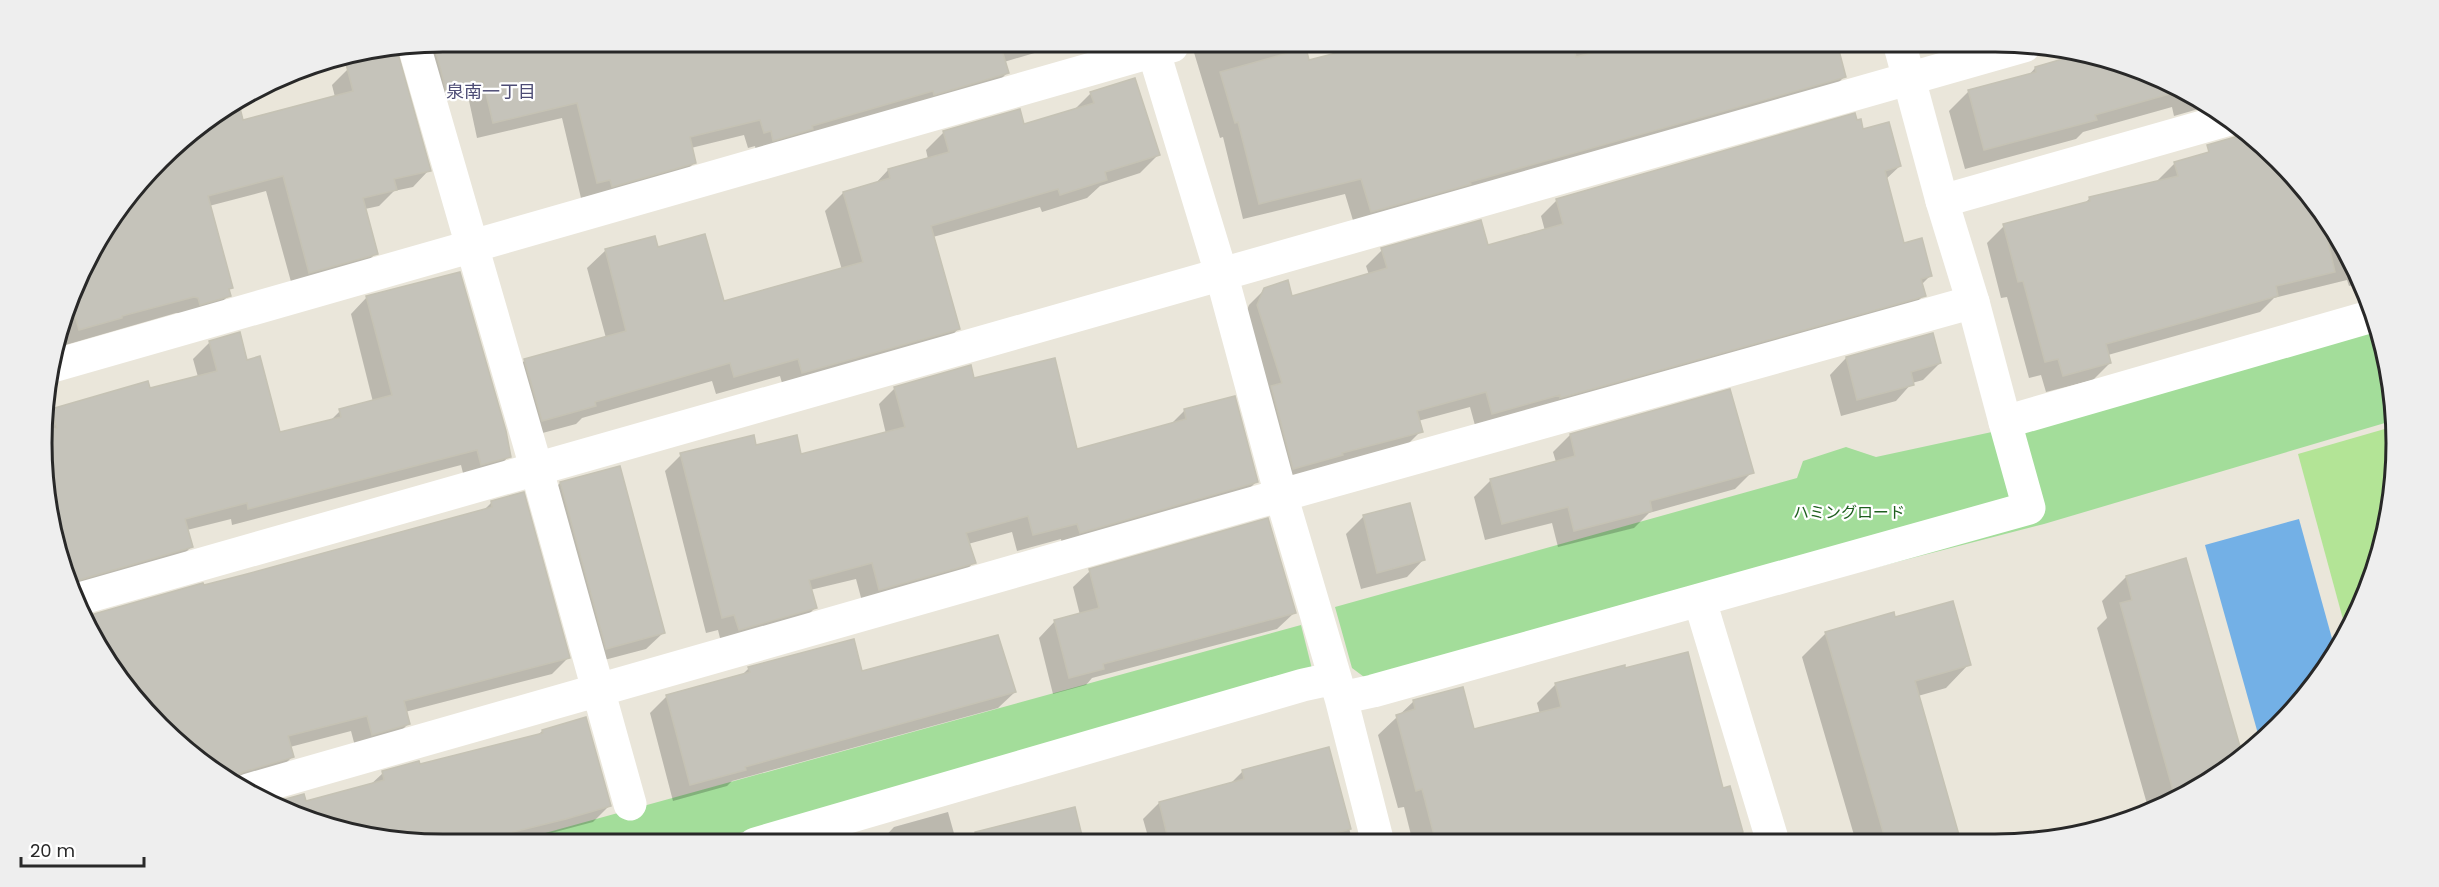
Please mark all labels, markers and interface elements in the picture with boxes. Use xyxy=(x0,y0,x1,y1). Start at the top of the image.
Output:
district label: 泉南一丁目 xyxy=(446,79,536,104)
park label: ハミングロード xyxy=(1793,501,1905,524)
scale bar xyxy=(21,830,144,868)
text: 20 m xyxy=(30,838,75,863)

